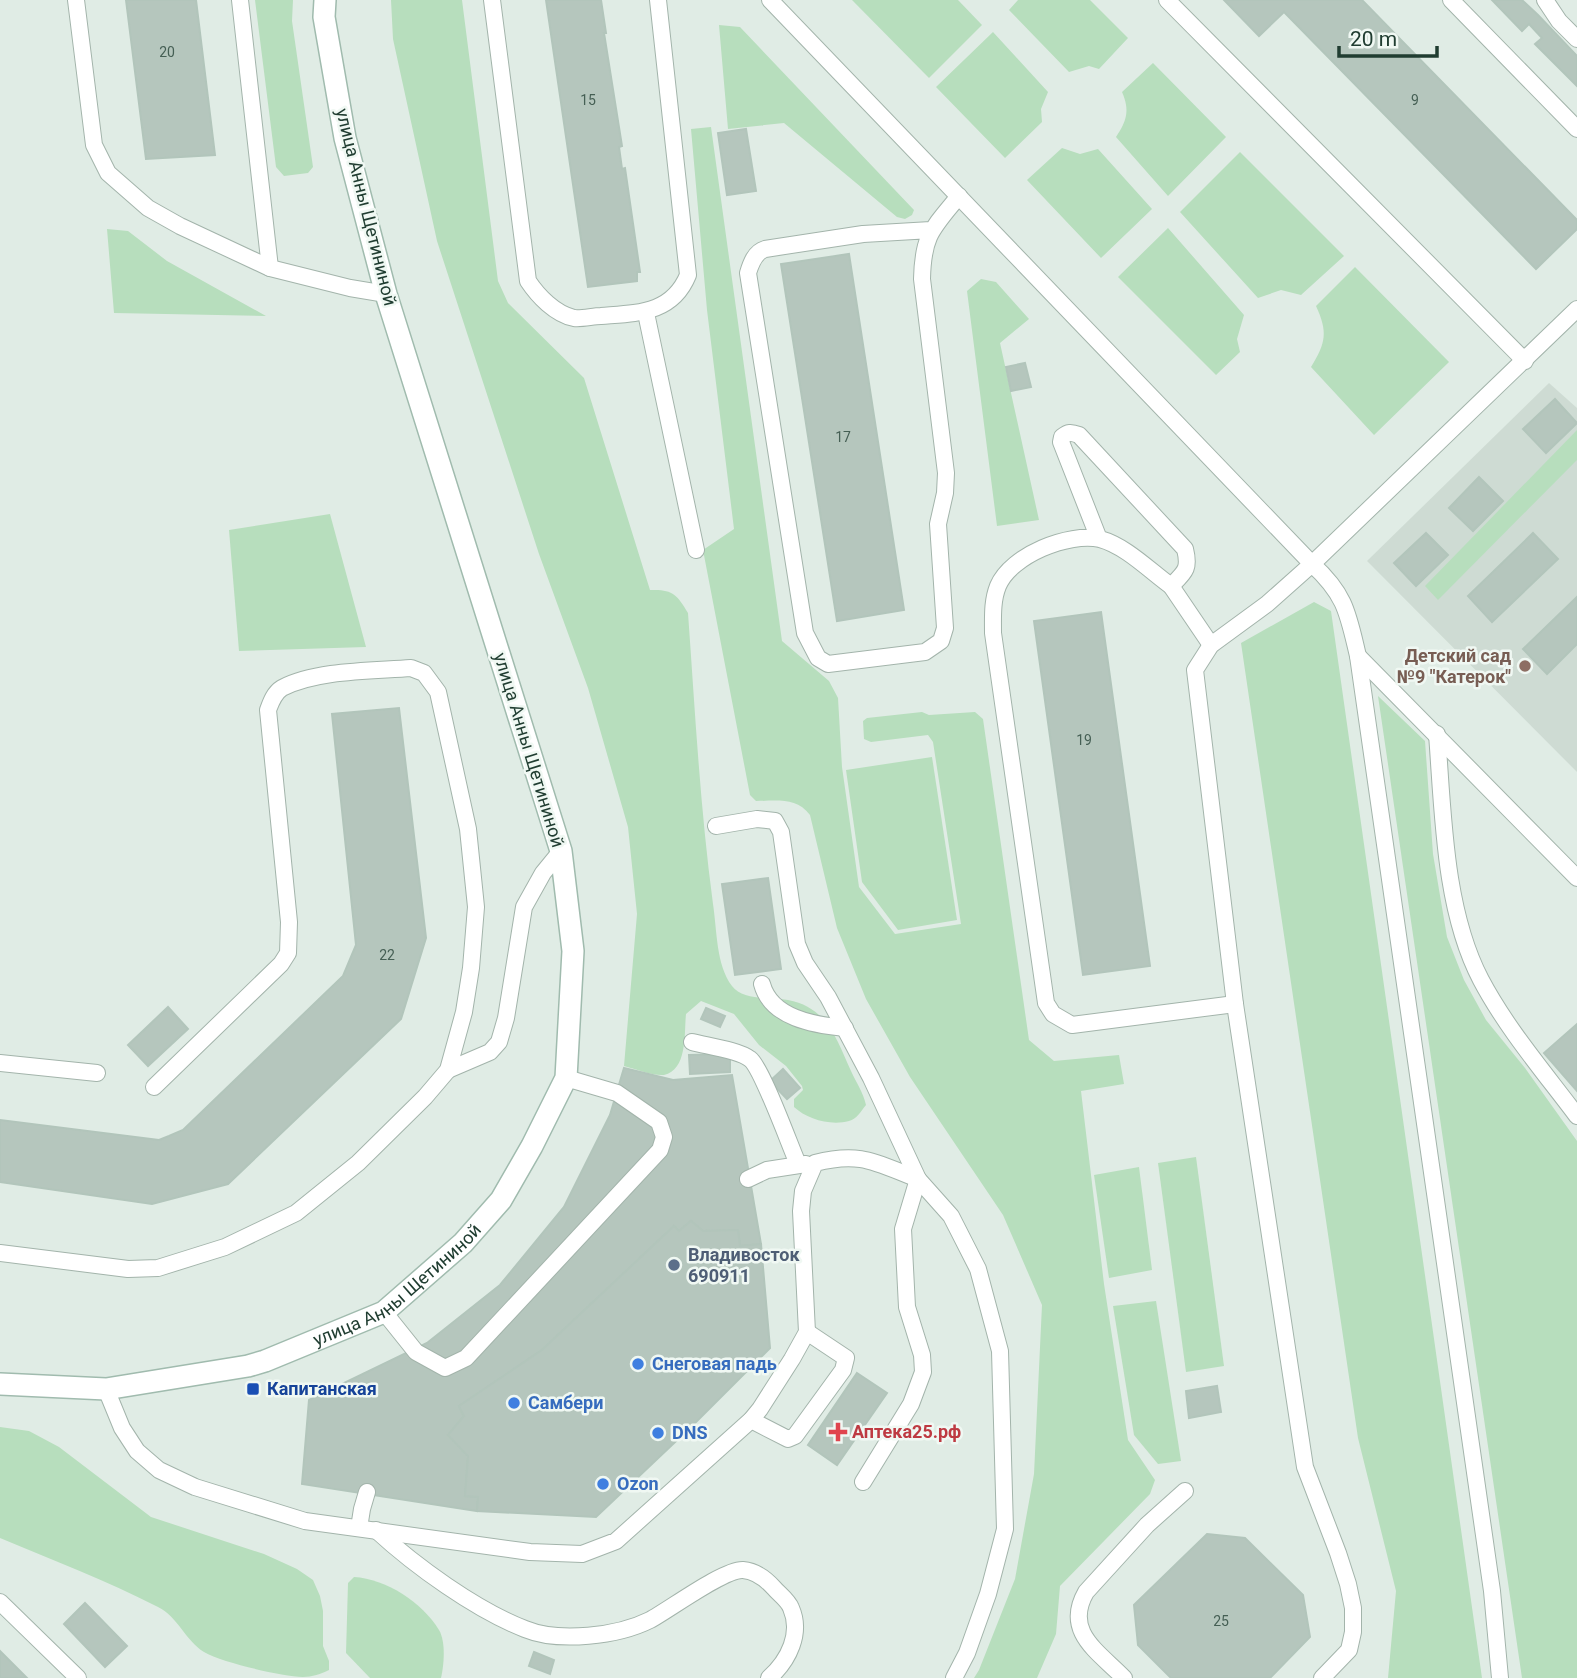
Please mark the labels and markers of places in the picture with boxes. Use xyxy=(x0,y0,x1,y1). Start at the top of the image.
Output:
place label: Детский сад №9 "Катерок" xyxy=(1397,645,1512,687)
marker: Детский сад №9 "Катерок" xyxy=(1517,658,1533,674)
place label: Владивосток 690911 xyxy=(688,1244,801,1286)
marker: Владивосток 690911 xyxy=(666,1257,682,1273)
place label: Снеговая падь xyxy=(652,1353,777,1374)
marker: Снеговая падь xyxy=(630,1356,646,1372)
place label: Капитанская xyxy=(267,1378,377,1399)
marker: Капитанская xyxy=(245,1381,261,1397)
place label: Самбери xyxy=(528,1392,603,1413)
marker: Самбери xyxy=(506,1395,522,1411)
place label: Аптека25.рф xyxy=(852,1421,961,1442)
place label: DNS xyxy=(672,1422,707,1443)
marker: Аптека25.рф xyxy=(830,1424,846,1440)
marker: DNS xyxy=(650,1425,666,1441)
place label: Ozon xyxy=(617,1473,659,1494)
marker: Ozon xyxy=(595,1476,611,1492)

